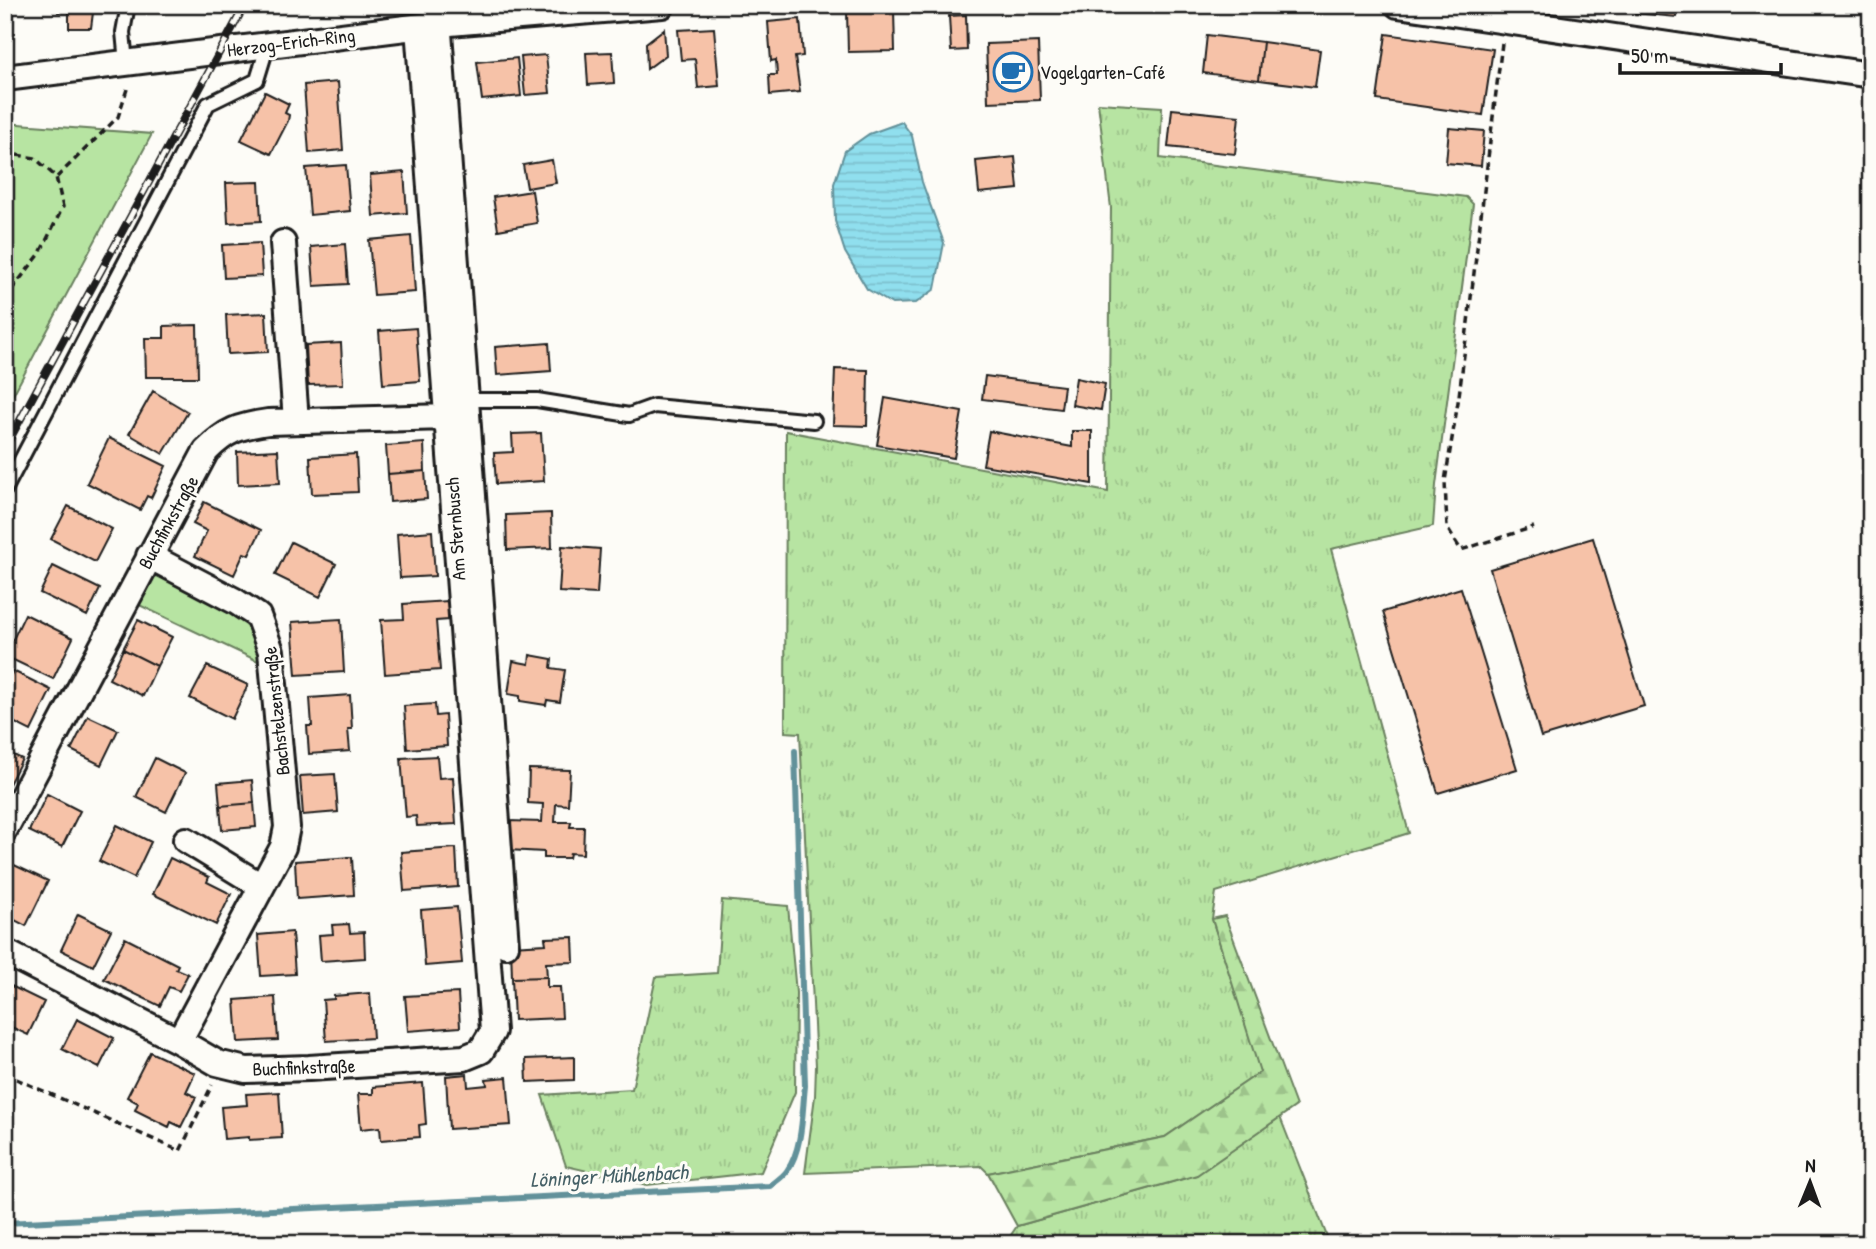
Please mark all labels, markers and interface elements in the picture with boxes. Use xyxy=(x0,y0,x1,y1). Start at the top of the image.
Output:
street label: Herzog-Erich-Ring xyxy=(226,21,356,63)
scale bar xyxy=(1620,32,1782,76)
text: 50 m xyxy=(1631,41,1668,70)
cafe icon: Vogelgarten-Café xyxy=(992,51,1034,93)
place label: Vogelgarten-Café xyxy=(1040,59,1166,85)
street label: Buchfinkstraße xyxy=(132,470,205,573)
street label: Am Sternbusch xyxy=(438,477,472,581)
street label: Bachstelzenstraße xyxy=(256,645,296,777)
street label: Buchfinkstraße xyxy=(252,1052,356,1082)
north arrow xyxy=(1774,1148,1844,1218)
text: N xyxy=(1805,1152,1816,1178)
water label: Löninger Mühlenbach xyxy=(530,1157,690,1194)

